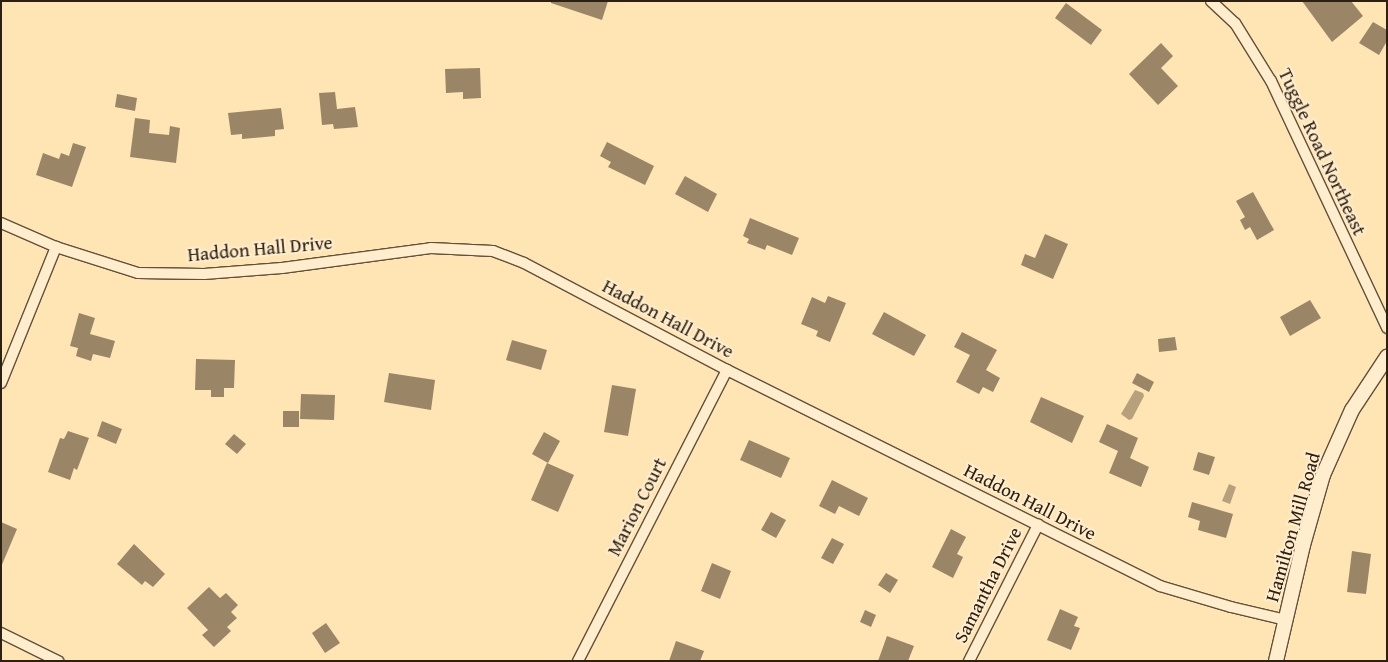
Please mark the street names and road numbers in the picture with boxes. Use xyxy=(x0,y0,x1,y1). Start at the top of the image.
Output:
street label: Tuggle Road Northeast xyxy=(1273,65,1371,239)
street label: Haddon Hall Drive xyxy=(187,231,333,267)
street label: Haddon Hall Drive xyxy=(598,275,738,363)
street label: Hamilton Mill Road xyxy=(1261,450,1325,604)
street label: Marion Court xyxy=(603,454,671,560)
street label: Haddon Hall Drive xyxy=(960,459,1100,545)
street label: Samantha Drive xyxy=(949,523,1027,647)

